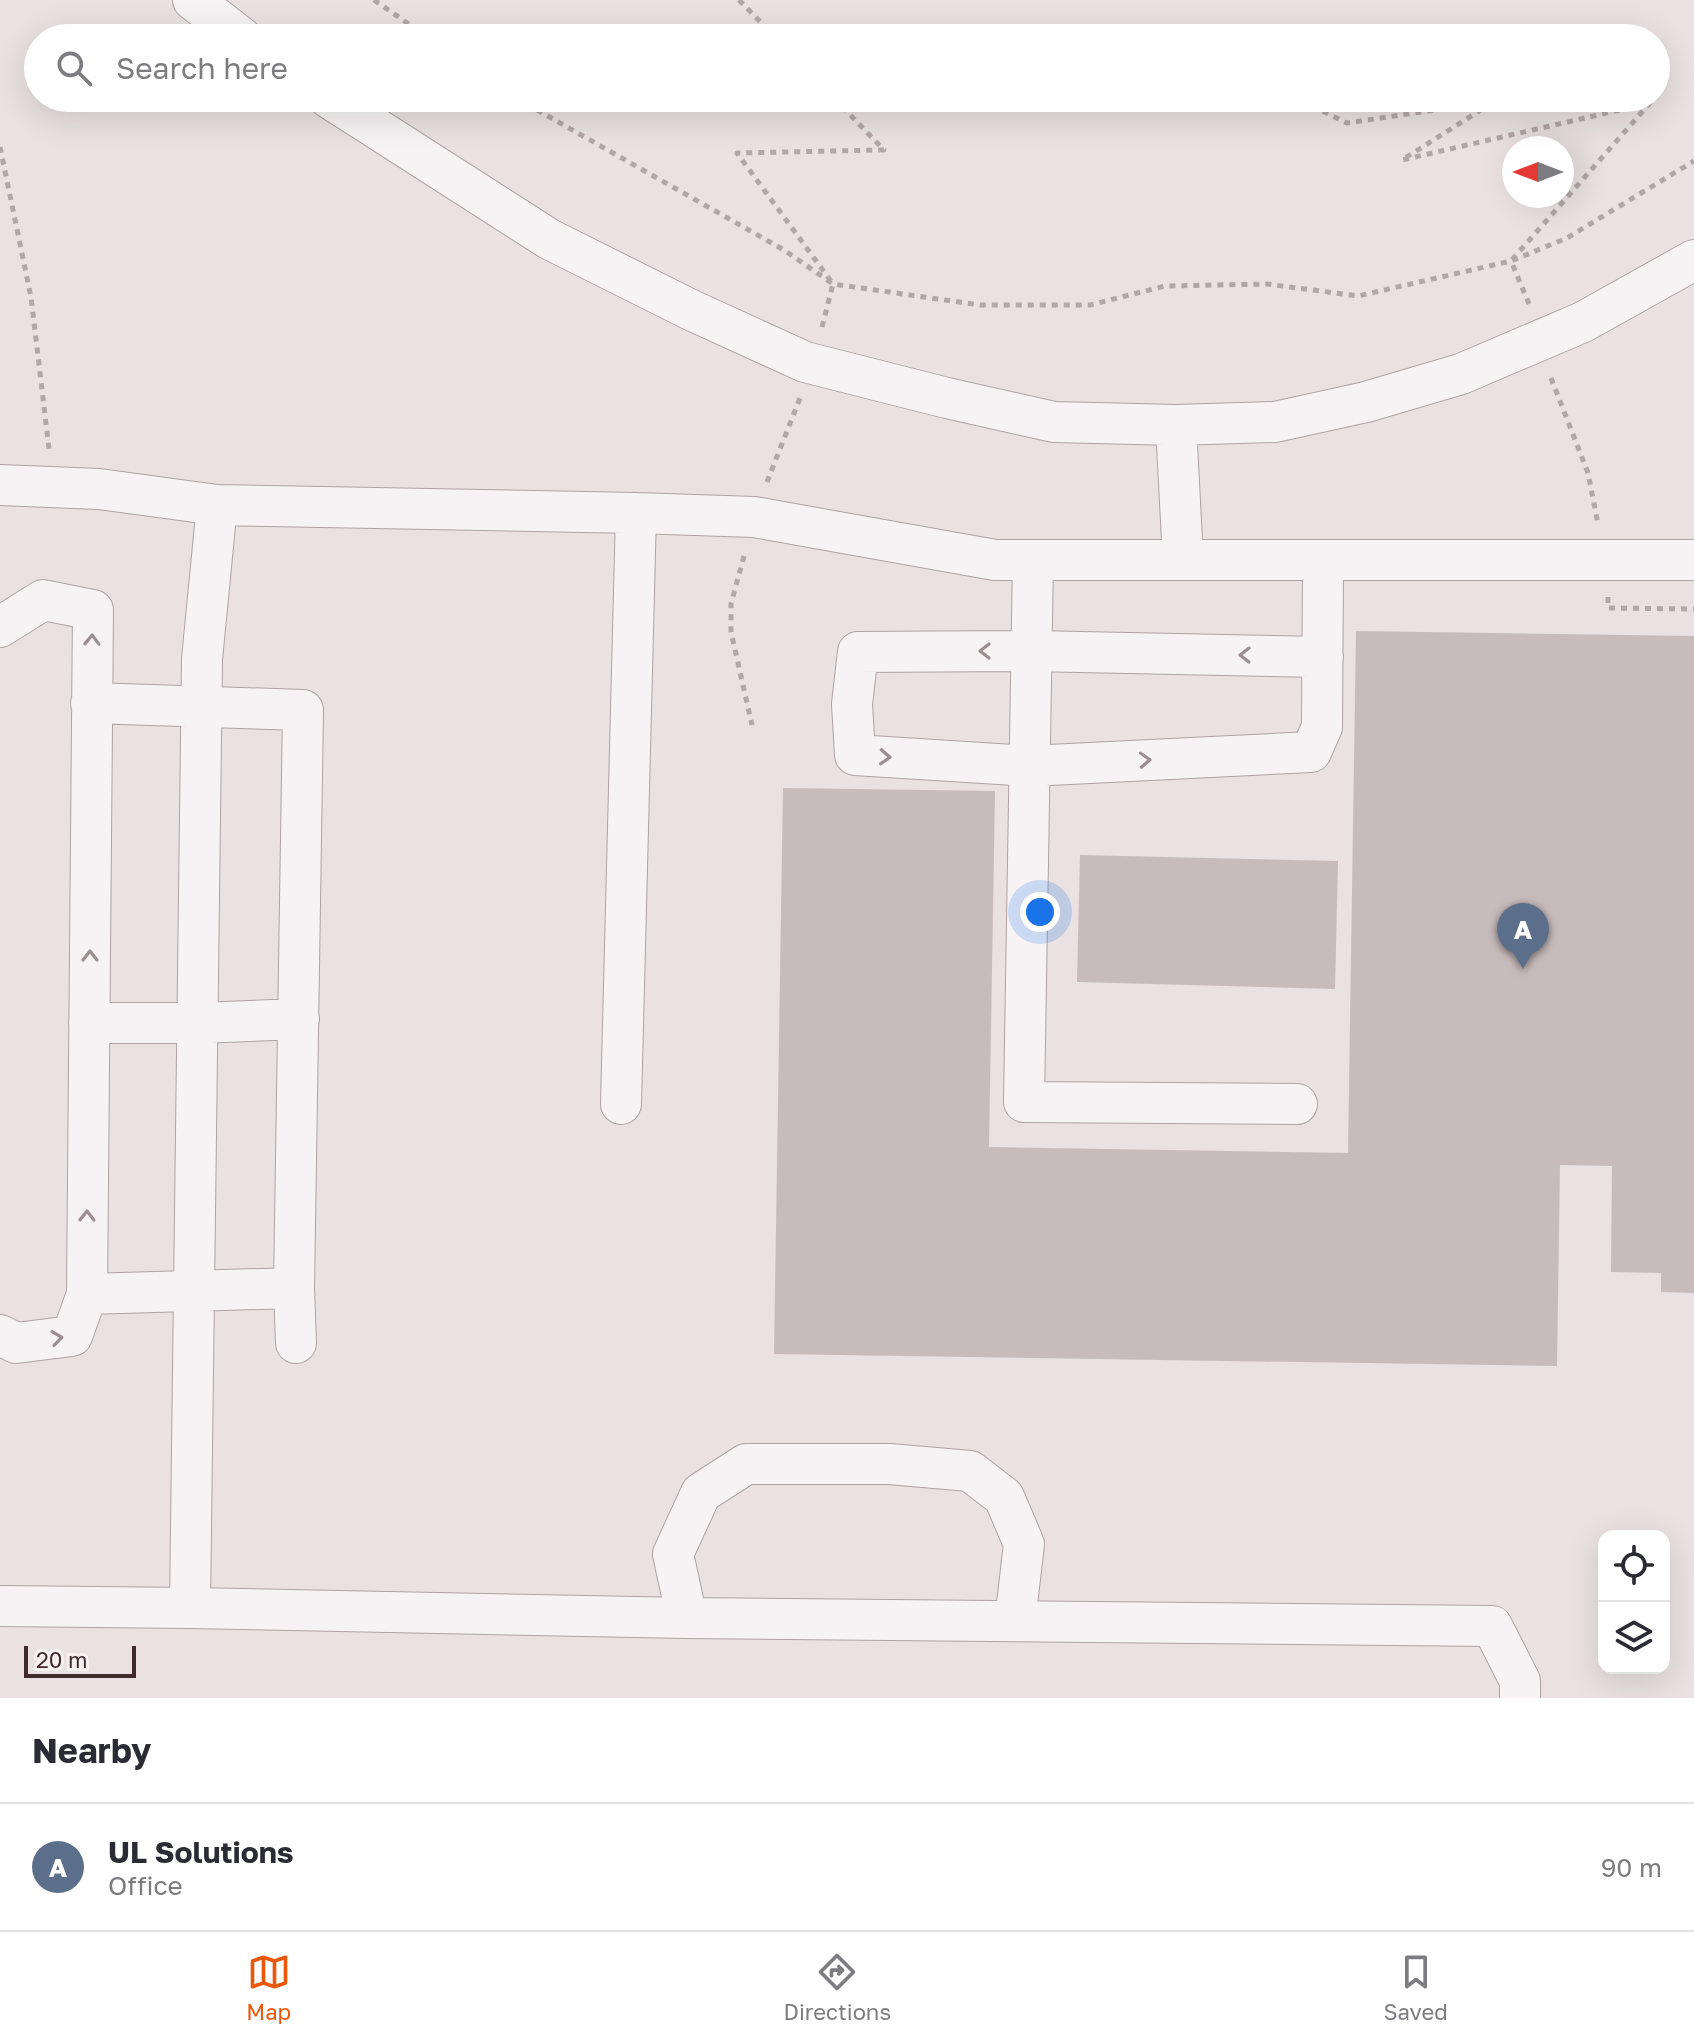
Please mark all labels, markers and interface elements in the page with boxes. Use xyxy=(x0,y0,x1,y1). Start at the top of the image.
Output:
search box xyxy=(24,24,1670,112)
icon: search xyxy=(52,46,96,90)
text: Search here xyxy=(116,50,288,86)
north arrow xyxy=(1502,136,1574,208)
one-way arrow xyxy=(83,633,101,646)
one-way arrow xyxy=(978,642,991,660)
one-way arrow xyxy=(1238,646,1251,664)
one-way arrow xyxy=(879,748,892,765)
one-way arrow xyxy=(1139,752,1152,769)
your location xyxy=(1020,892,1060,932)
pin: A xyxy=(1497,903,1549,969)
one-way arrow xyxy=(81,949,98,962)
one-way arrow xyxy=(78,1209,96,1222)
one-way arrow xyxy=(51,1329,64,1346)
map controls xyxy=(1598,1530,1670,1674)
button: locate xyxy=(1598,1530,1670,1602)
button: layers xyxy=(1598,1602,1670,1674)
scale bar xyxy=(24,1642,136,1678)
text: 20 m xyxy=(36,1646,87,1673)
text: Nearby xyxy=(32,1730,152,1770)
text: UL Solutions xyxy=(108,1834,294,1870)
text: A xyxy=(49,1852,67,1883)
text: 90 m xyxy=(1601,1852,1662,1883)
text: Office xyxy=(108,1870,183,1901)
tab: Map xyxy=(246,1950,291,2025)
tab: Directions xyxy=(784,1950,891,2025)
tab: Saved xyxy=(1384,1950,1448,2025)

